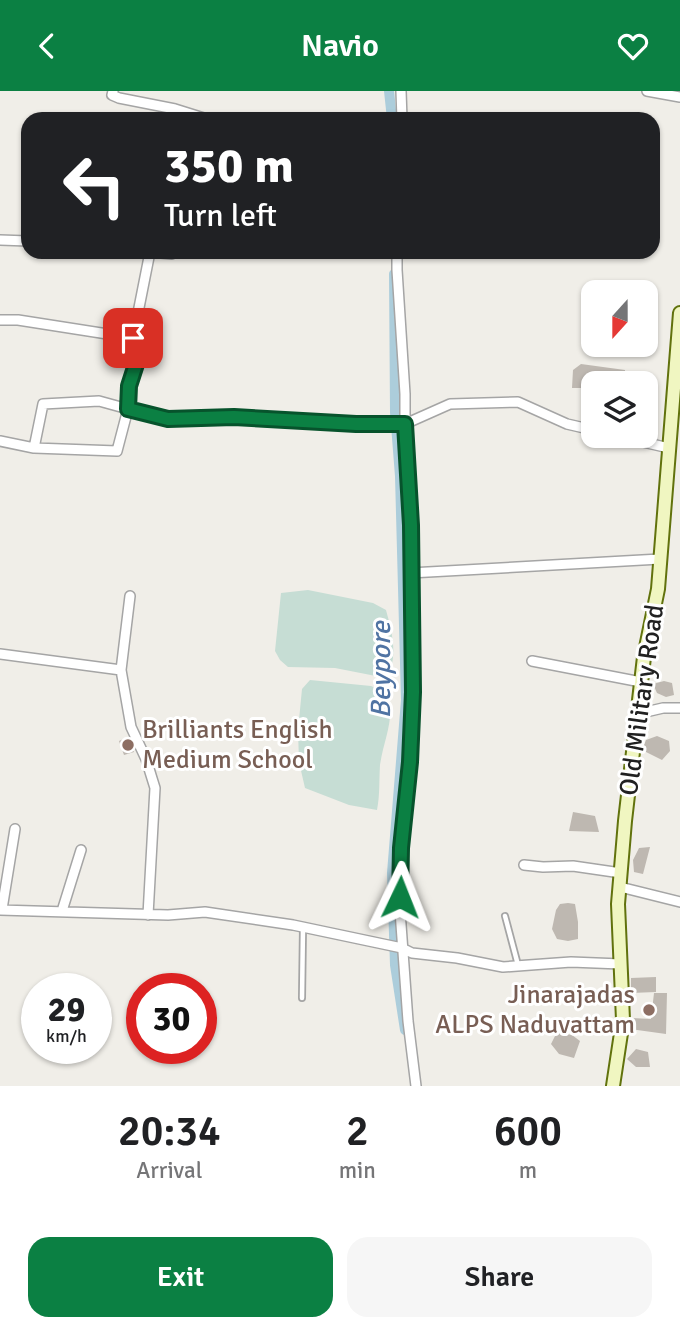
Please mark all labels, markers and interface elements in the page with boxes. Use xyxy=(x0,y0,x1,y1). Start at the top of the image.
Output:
text: Navio xyxy=(301,26,379,65)
icon: back xyxy=(28,27,66,65)
icon: heart xyxy=(614,27,652,65)
text: 350 m xyxy=(164,136,294,196)
icon: left xyxy=(49,140,140,231)
text: Turn left xyxy=(164,196,277,235)
north arrow xyxy=(581,280,658,357)
map controls xyxy=(581,280,658,448)
pin xyxy=(103,308,163,368)
icon: arrive xyxy=(114,319,152,357)
button: layers xyxy=(581,371,658,448)
street label: Old Military Road xyxy=(613,602,671,798)
water label: Beypore xyxy=(364,620,398,718)
place label: Brilliants English Medium School xyxy=(142,714,333,776)
marker: Brilliants English Medium School xyxy=(120,737,136,753)
position arrow xyxy=(363,860,437,934)
speed limit sign: 30 xyxy=(126,973,217,1064)
place label: Jinarajadas ALPS Naduvattam xyxy=(435,979,635,1041)
text: 29 xyxy=(48,988,85,1031)
marker: Jinarajadas ALPS Naduvattam xyxy=(641,1002,657,1018)
text: km/h xyxy=(46,1025,87,1047)
text: 20:34 xyxy=(118,1106,221,1157)
text: 2 xyxy=(346,1106,369,1157)
text: 600 xyxy=(494,1106,562,1157)
text: Arrival xyxy=(136,1156,202,1185)
text: min xyxy=(339,1156,376,1185)
text: m xyxy=(519,1156,537,1185)
button: Exit xyxy=(28,1237,333,1317)
button: Share xyxy=(347,1237,652,1317)

